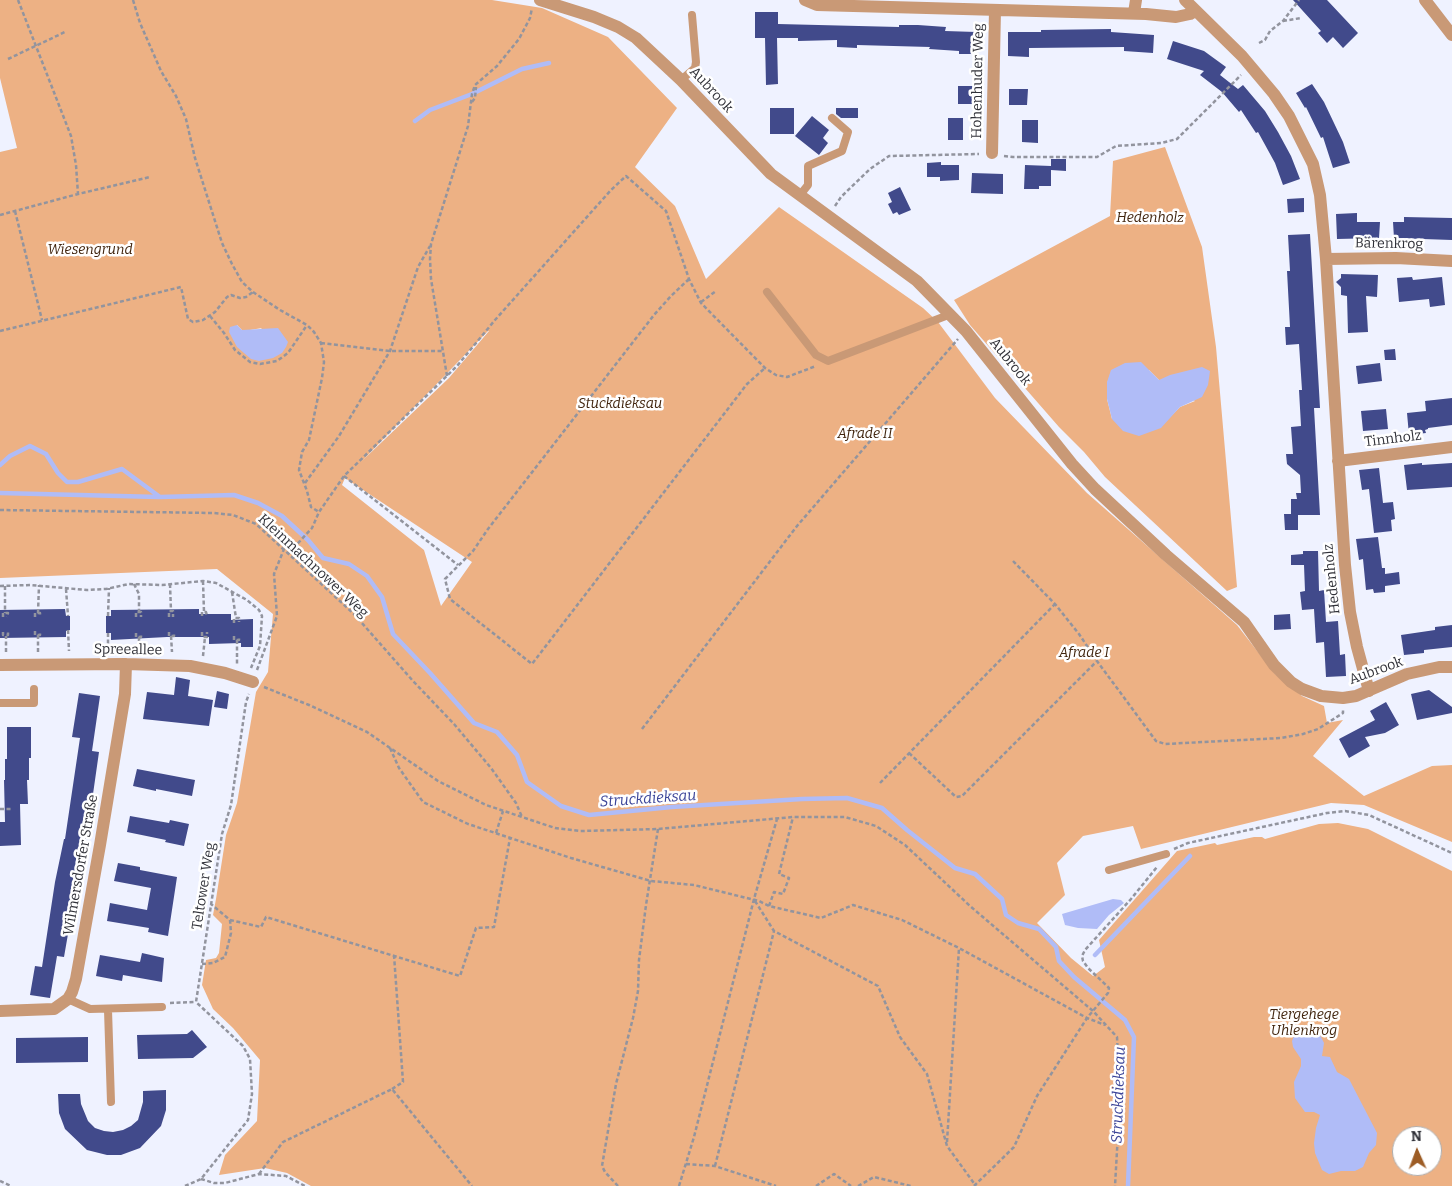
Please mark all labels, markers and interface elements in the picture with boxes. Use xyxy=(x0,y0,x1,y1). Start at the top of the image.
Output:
street label: Hohenhuder Weg xyxy=(969,23,987,139)
street label: Aubrook xyxy=(686,64,736,116)
park label: Hedenholz xyxy=(1116,210,1184,226)
street label: Bärenkrog xyxy=(1355,235,1423,253)
park label: Wiesengrund xyxy=(47,242,133,258)
street label: Aubrook xyxy=(986,335,1034,389)
park label: Stuckdieksau xyxy=(578,396,662,412)
park label: Afrade II xyxy=(837,426,893,442)
street label: Tinnholz xyxy=(1364,427,1422,451)
street label: Kleinmachnower Weg xyxy=(254,511,372,621)
street label: Hedenholz xyxy=(1320,543,1344,615)
street label: Spreeallee xyxy=(94,641,162,659)
park label: Afrade I xyxy=(1059,645,1109,661)
street label: Aubrook xyxy=(1347,653,1405,689)
water label: Struckdieksau xyxy=(599,787,697,811)
street label: Wilmersdorfer Straße xyxy=(60,793,102,937)
street label: Teltower Weg xyxy=(189,841,219,931)
park label: Tiergehege Uhlenkrog xyxy=(1269,1007,1339,1040)
water label: Struckdieksau xyxy=(1108,1046,1130,1144)
north arrow xyxy=(1392,1126,1442,1176)
text: N xyxy=(1411,1128,1422,1145)

